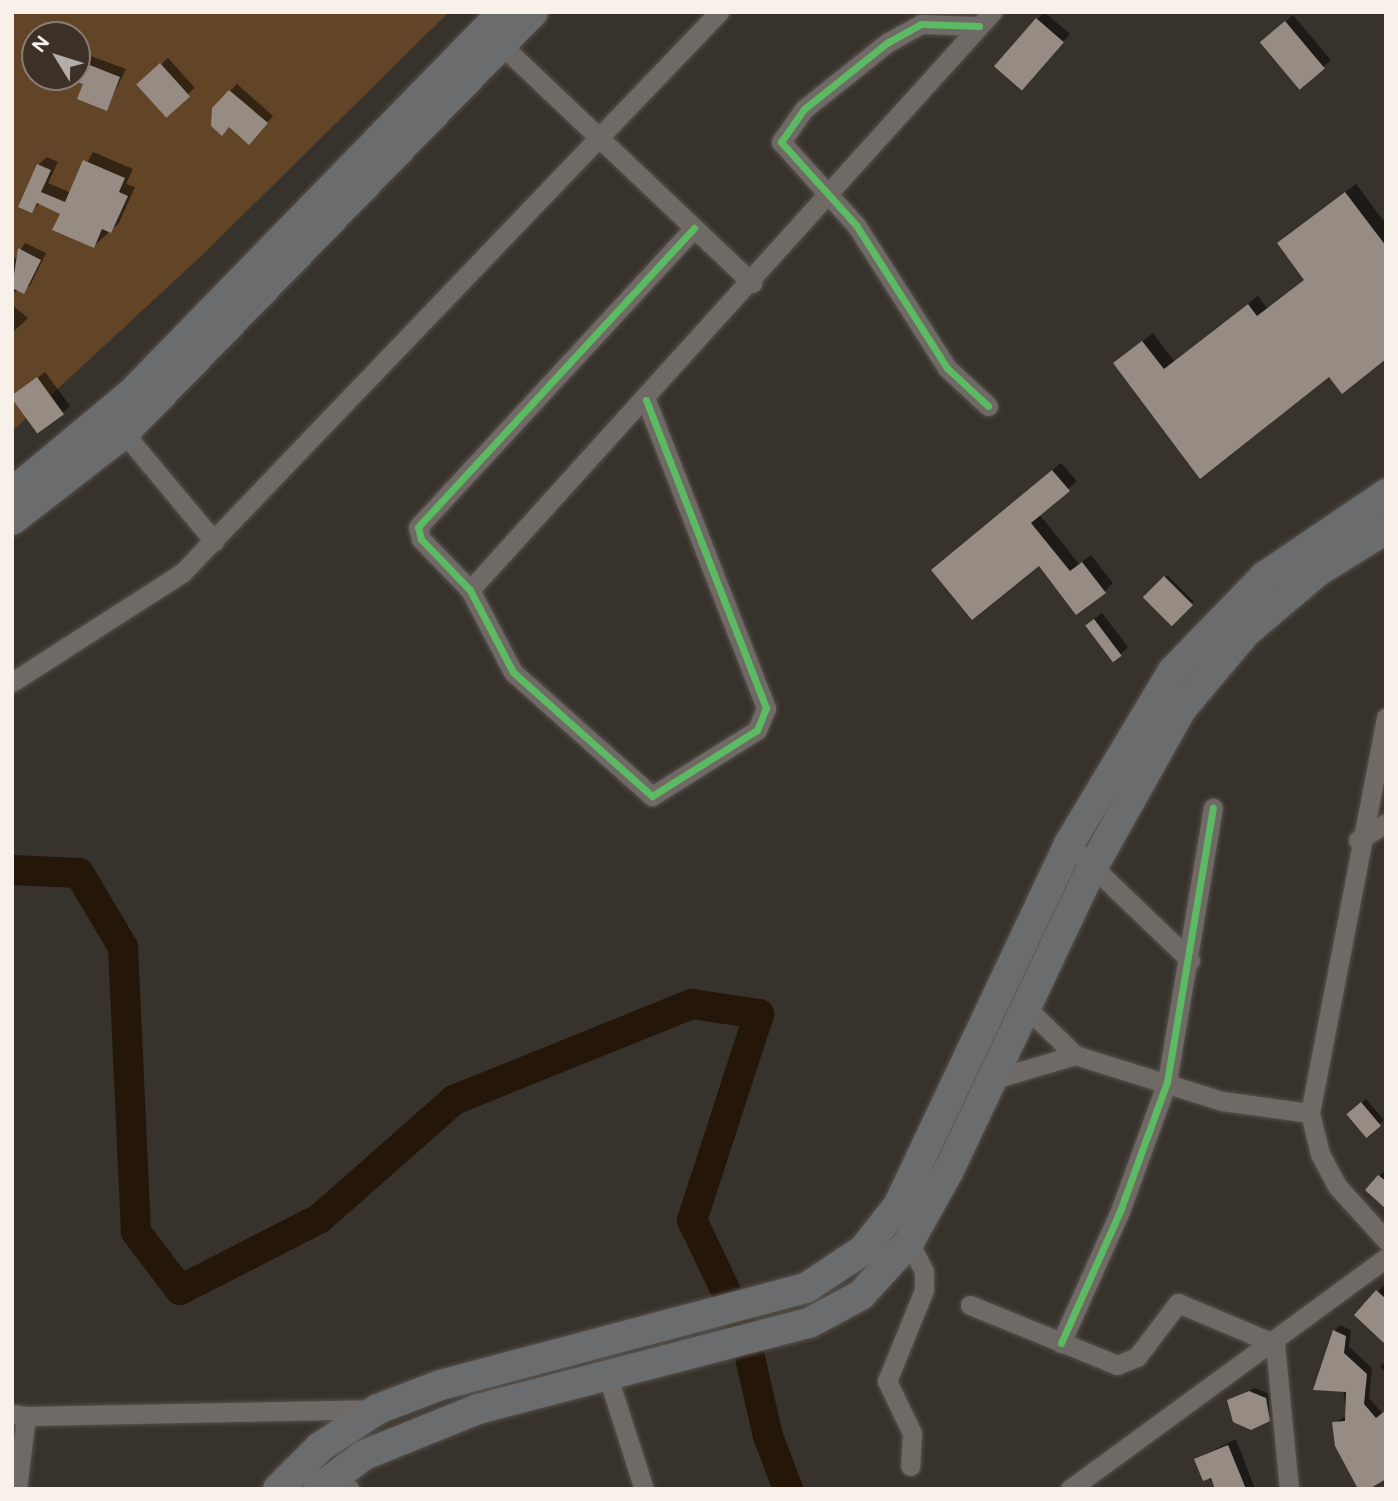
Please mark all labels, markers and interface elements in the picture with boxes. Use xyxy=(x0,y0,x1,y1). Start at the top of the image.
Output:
north arrow xyxy=(21,21,91,91)
text: N xyxy=(27,31,54,57)

